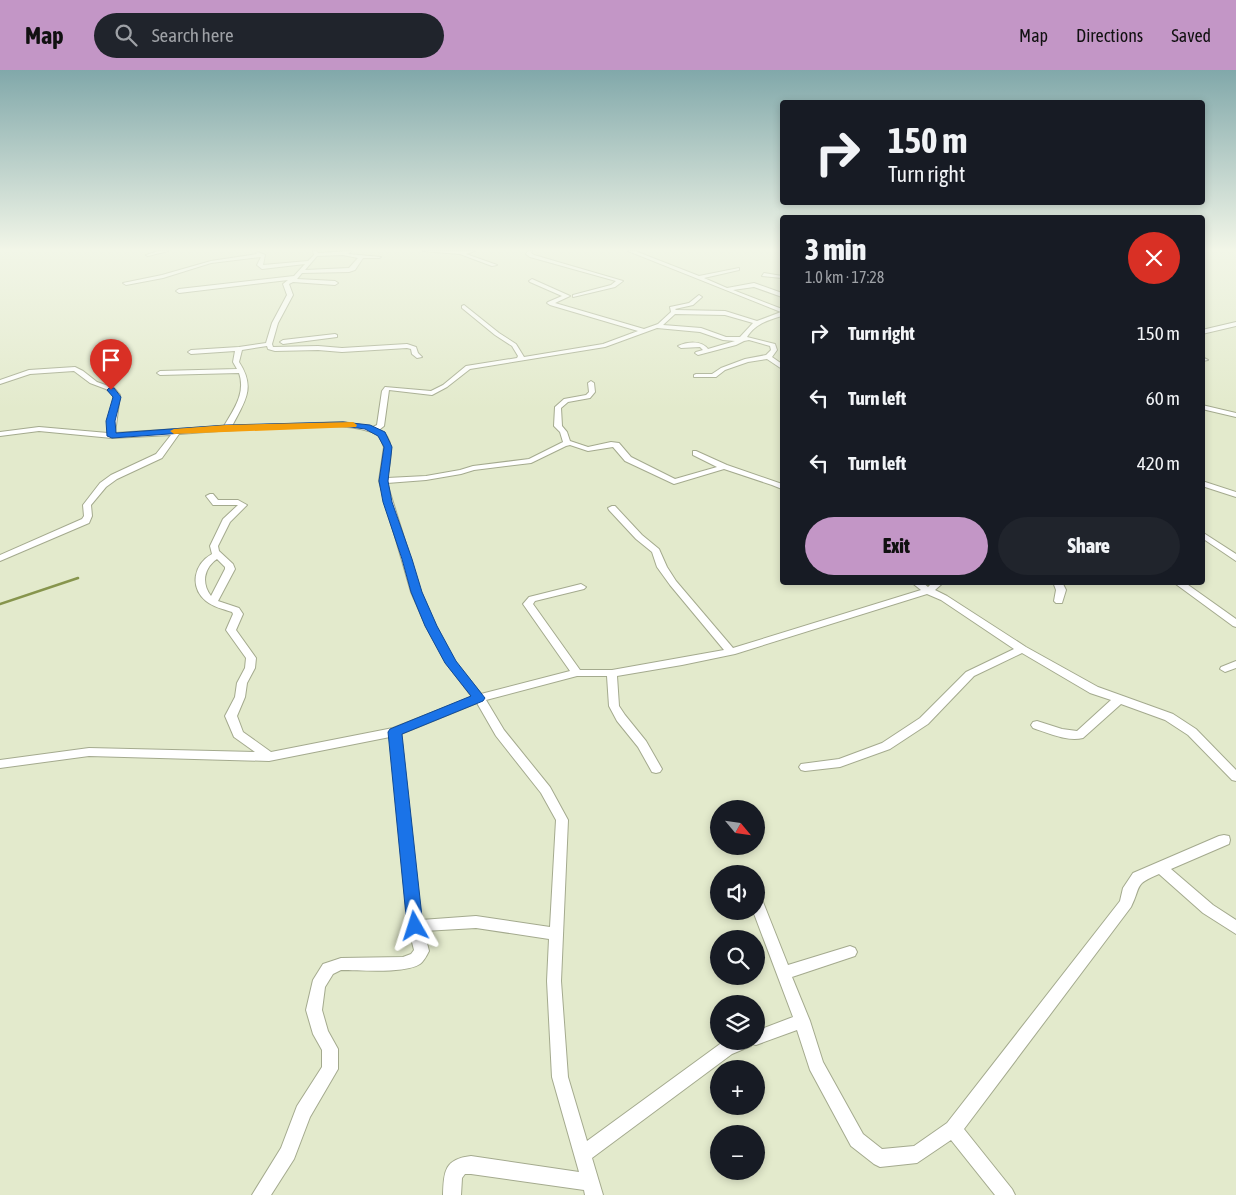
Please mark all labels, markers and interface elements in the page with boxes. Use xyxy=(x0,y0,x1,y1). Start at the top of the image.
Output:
search box xyxy=(94,13,444,58)
icon: search xyxy=(112,21,140,49)
text: Map xyxy=(25,22,64,49)
text: Search here xyxy=(152,24,234,46)
text: Map xyxy=(1019,25,1048,46)
text: Directions xyxy=(1076,25,1143,46)
text: Saved xyxy=(1171,25,1211,46)
icon: right xyxy=(805,120,870,185)
text: 150 m xyxy=(888,120,967,160)
text: Turn right xyxy=(888,161,965,187)
text: 3 min xyxy=(805,232,866,266)
button: close xyxy=(1128,232,1180,284)
text: 1.0 km · 17:28 xyxy=(805,268,884,286)
icon: right xyxy=(805,319,833,347)
text: Turn right xyxy=(848,322,915,344)
text: 150 m xyxy=(1137,322,1180,344)
pin xyxy=(90,339,132,390)
icon: arrive xyxy=(97,346,125,374)
icon: left xyxy=(805,384,833,412)
text: Turn left xyxy=(848,387,906,409)
text: 60 m xyxy=(1146,387,1180,409)
icon: left xyxy=(805,449,833,477)
text: Turn left xyxy=(848,452,906,474)
text: 420 m xyxy=(1137,452,1180,474)
button: Exit xyxy=(805,517,988,575)
button: Share xyxy=(998,517,1180,575)
north arrow xyxy=(710,800,765,855)
map controls xyxy=(710,800,765,1180)
button: sound xyxy=(710,865,765,920)
position arrow xyxy=(388,899,440,951)
button: search xyxy=(710,930,765,985)
button: layers xyxy=(710,995,765,1050)
button: + xyxy=(710,1060,765,1115)
button: − xyxy=(710,1125,765,1180)

